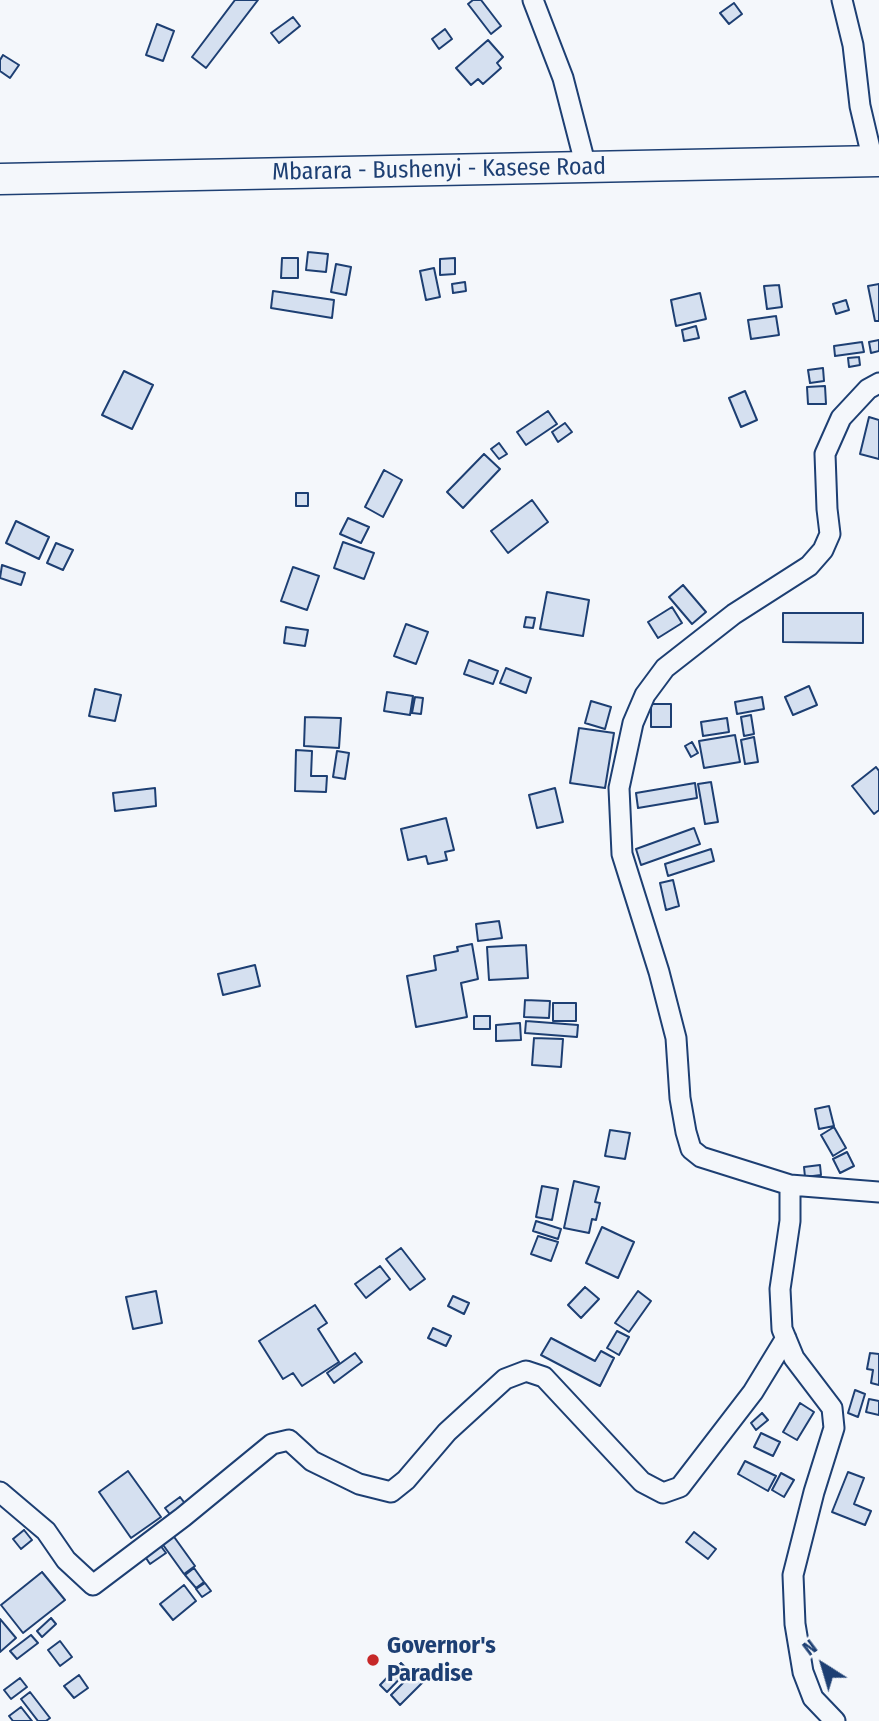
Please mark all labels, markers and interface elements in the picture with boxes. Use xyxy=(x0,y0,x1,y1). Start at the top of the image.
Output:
street label: Mbarara - Bushenyi - Kasese Road xyxy=(272,153,606,187)
north arrow xyxy=(788,1630,858,1700)
place label: Governor's Paradise xyxy=(387,1632,496,1688)
text: N xyxy=(799,1635,822,1660)
marker: Governor's Paradise xyxy=(365,1652,381,1668)

